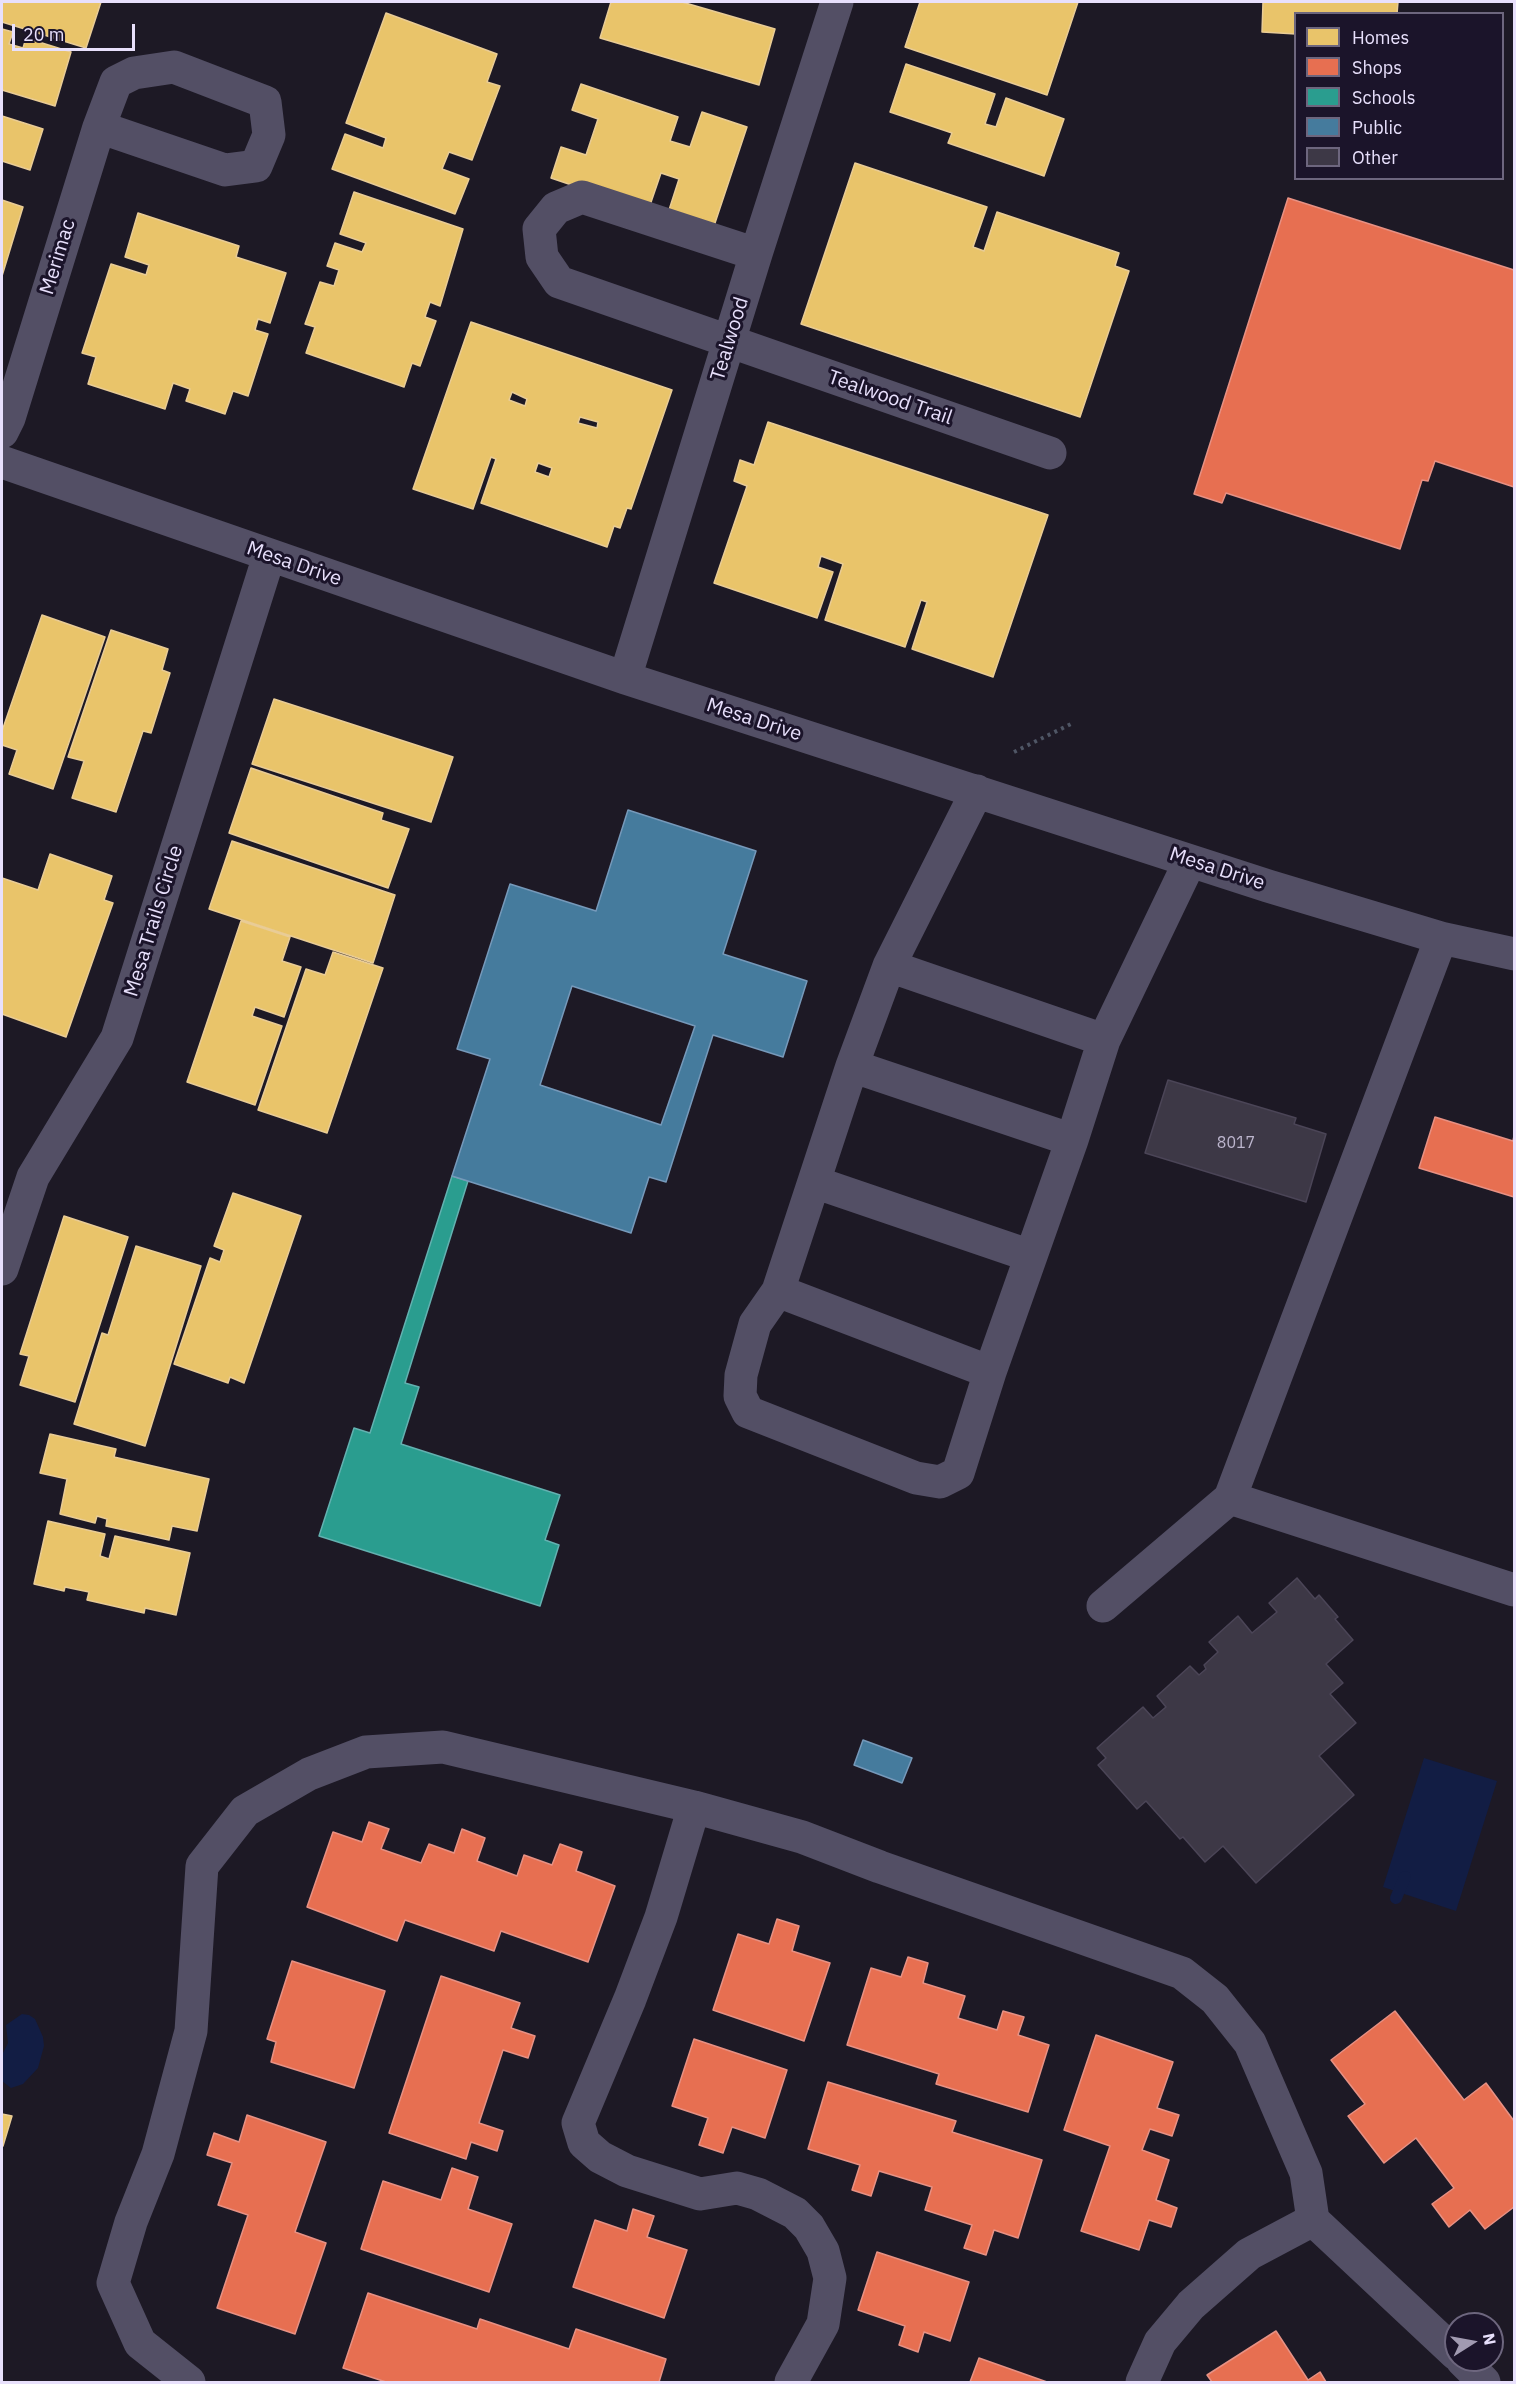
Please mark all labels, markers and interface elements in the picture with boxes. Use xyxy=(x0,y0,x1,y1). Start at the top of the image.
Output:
scale bar xyxy=(15,12,138,50)
legend xyxy=(1294,12,1504,180)
text: 20 m xyxy=(23,23,65,46)
text: Homes xyxy=(1352,26,1409,49)
text: Shops xyxy=(1352,56,1402,79)
text: Schools xyxy=(1352,86,1416,109)
text: Public xyxy=(1352,116,1402,139)
text: Other xyxy=(1352,146,1398,169)
street label: Merimac xyxy=(35,216,81,298)
street label: Tealwood xyxy=(706,294,754,384)
street label: Tealwood Trail xyxy=(825,365,955,431)
street label: Mesa Drive xyxy=(243,537,345,591)
street label: Mesa Drive xyxy=(703,693,805,747)
street label: Mesa Trails Circle xyxy=(120,842,188,1000)
street label: Mesa Drive xyxy=(1166,842,1268,896)
house number: 8017 xyxy=(1217,1133,1255,1153)
north arrow xyxy=(1444,2312,1504,2372)
text: N xyxy=(1479,2331,1501,2347)

